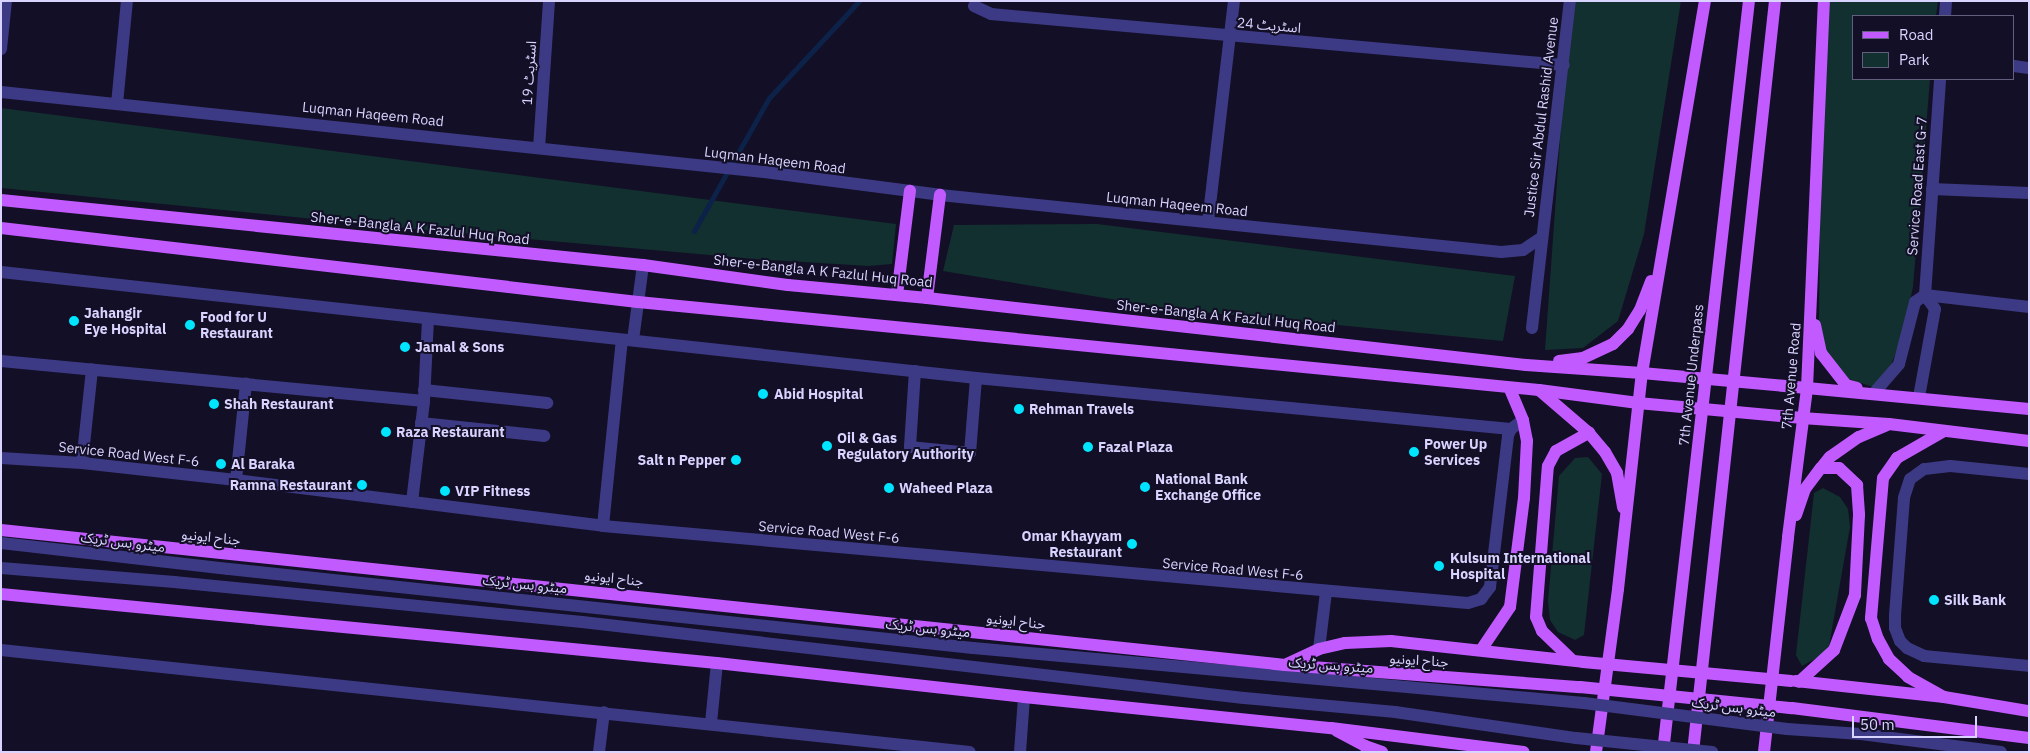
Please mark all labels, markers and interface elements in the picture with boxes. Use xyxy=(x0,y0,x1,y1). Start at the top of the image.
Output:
street label: اسٹریٹ 24 xyxy=(1236,14,1302,36)
legend xyxy=(1852,15,2015,80)
street label: Justice Sir Abdul Rashid Avenue xyxy=(1520,16,1562,218)
text: Road xyxy=(1899,25,1934,44)
street label: اسٹریٹ 19 xyxy=(518,40,540,106)
text: Park xyxy=(1899,50,1929,69)
street label: Luqman Haqeem Road xyxy=(301,98,445,130)
street label: Service Road East G-7 xyxy=(1904,116,1930,256)
street label: Luqman Haqeem Road xyxy=(703,143,847,177)
street label: Luqman Haqeem Road xyxy=(1105,188,1249,220)
street label: Sher-e-Bangla A K Fazlul Huq Road xyxy=(310,208,530,248)
street label: Sher-e-Bangla A K Fazlul Huq Road xyxy=(713,251,933,291)
street label: Sher-e-Bangla A K Fazlul Huq Road xyxy=(1116,296,1336,336)
street label: 7th Avenue Underpass xyxy=(1675,303,1707,447)
place label: Jahangir Eye Hospital xyxy=(84,305,166,338)
place label: Food for U Restaurant xyxy=(200,309,273,342)
marker: Jahangir Eye Hospital xyxy=(68,315,80,327)
marker: Food for U Restaurant xyxy=(184,319,196,331)
street label: 7th Avenue Road xyxy=(1778,322,1804,430)
place label: Jamal & Sons xyxy=(415,339,504,355)
marker: Jamal & Sons xyxy=(399,341,411,353)
place label: Abid Hospital xyxy=(774,386,863,402)
marker: Abid Hospital xyxy=(756,387,770,401)
place label: Shah Restaurant xyxy=(224,396,334,412)
marker: Shah Restaurant xyxy=(208,398,220,410)
place label: Rehman Travels xyxy=(1029,401,1134,417)
marker: Rehman Travels xyxy=(1013,403,1025,415)
place label: Raza Restaurant xyxy=(396,424,505,440)
marker: Raza Restaurant xyxy=(380,426,392,438)
place label: Oil & Gas Regulatory Authority xyxy=(837,430,974,462)
place label: Power Up Services xyxy=(1424,436,1487,468)
street label: Service Road West F-6 xyxy=(58,438,200,470)
place label: Fazal Plaza xyxy=(1098,439,1173,455)
marker: Oil & Gas Regulatory Authority xyxy=(821,440,833,452)
marker: Fazal Plaza xyxy=(1082,441,1094,453)
marker: Power Up Services xyxy=(1408,446,1420,458)
place label: Salt n Pepper xyxy=(637,452,726,468)
marker: Salt n Pepper xyxy=(730,454,742,466)
place label: Al Baraka xyxy=(231,456,295,472)
marker: Al Baraka xyxy=(215,458,227,470)
place label: National Bank Exchange Office xyxy=(1155,471,1261,504)
place label: Ramna Restaurant xyxy=(230,477,352,493)
marker: Ramna Restaurant xyxy=(356,479,368,491)
place label: Waheed Plaza xyxy=(899,480,993,496)
marker: National Bank Exchange Office xyxy=(1139,481,1151,493)
marker: Waheed Plaza xyxy=(883,482,895,494)
place label: VIP Fitness xyxy=(455,483,530,499)
marker: VIP Fitness xyxy=(439,485,451,497)
street label: Service Road West F-6 xyxy=(758,517,900,547)
street label: جناح ایونیو xyxy=(181,526,241,548)
street label: میٹرو بس ٹریک xyxy=(80,528,166,556)
place label: Omar Khayyam Restaurant xyxy=(1021,528,1122,560)
marker: Omar Khayyam Restaurant xyxy=(1126,538,1138,550)
place label: Kulsum International Hospital xyxy=(1450,550,1591,582)
street label: Service Road West F-6 xyxy=(1162,554,1304,584)
marker: Kulsum International Hospital xyxy=(1432,559,1446,573)
street label: جناح ایونیو xyxy=(584,567,644,589)
street label: میٹرو بس ٹریک xyxy=(482,571,568,597)
place label: Silk Bank xyxy=(1944,592,2006,608)
marker: Silk Bank xyxy=(1928,594,1940,606)
street label: جناح ایونیو xyxy=(986,610,1046,632)
street label: میٹرو بس ٹریک xyxy=(885,615,971,641)
street label: جناح ایونیو xyxy=(1389,650,1449,670)
street label: میٹرو بس ٹریک xyxy=(1288,654,1374,676)
street label: میٹرو بس ٹریک xyxy=(1691,693,1777,721)
scale bar xyxy=(1855,706,1980,738)
text: 50 m xyxy=(1860,715,1895,734)

